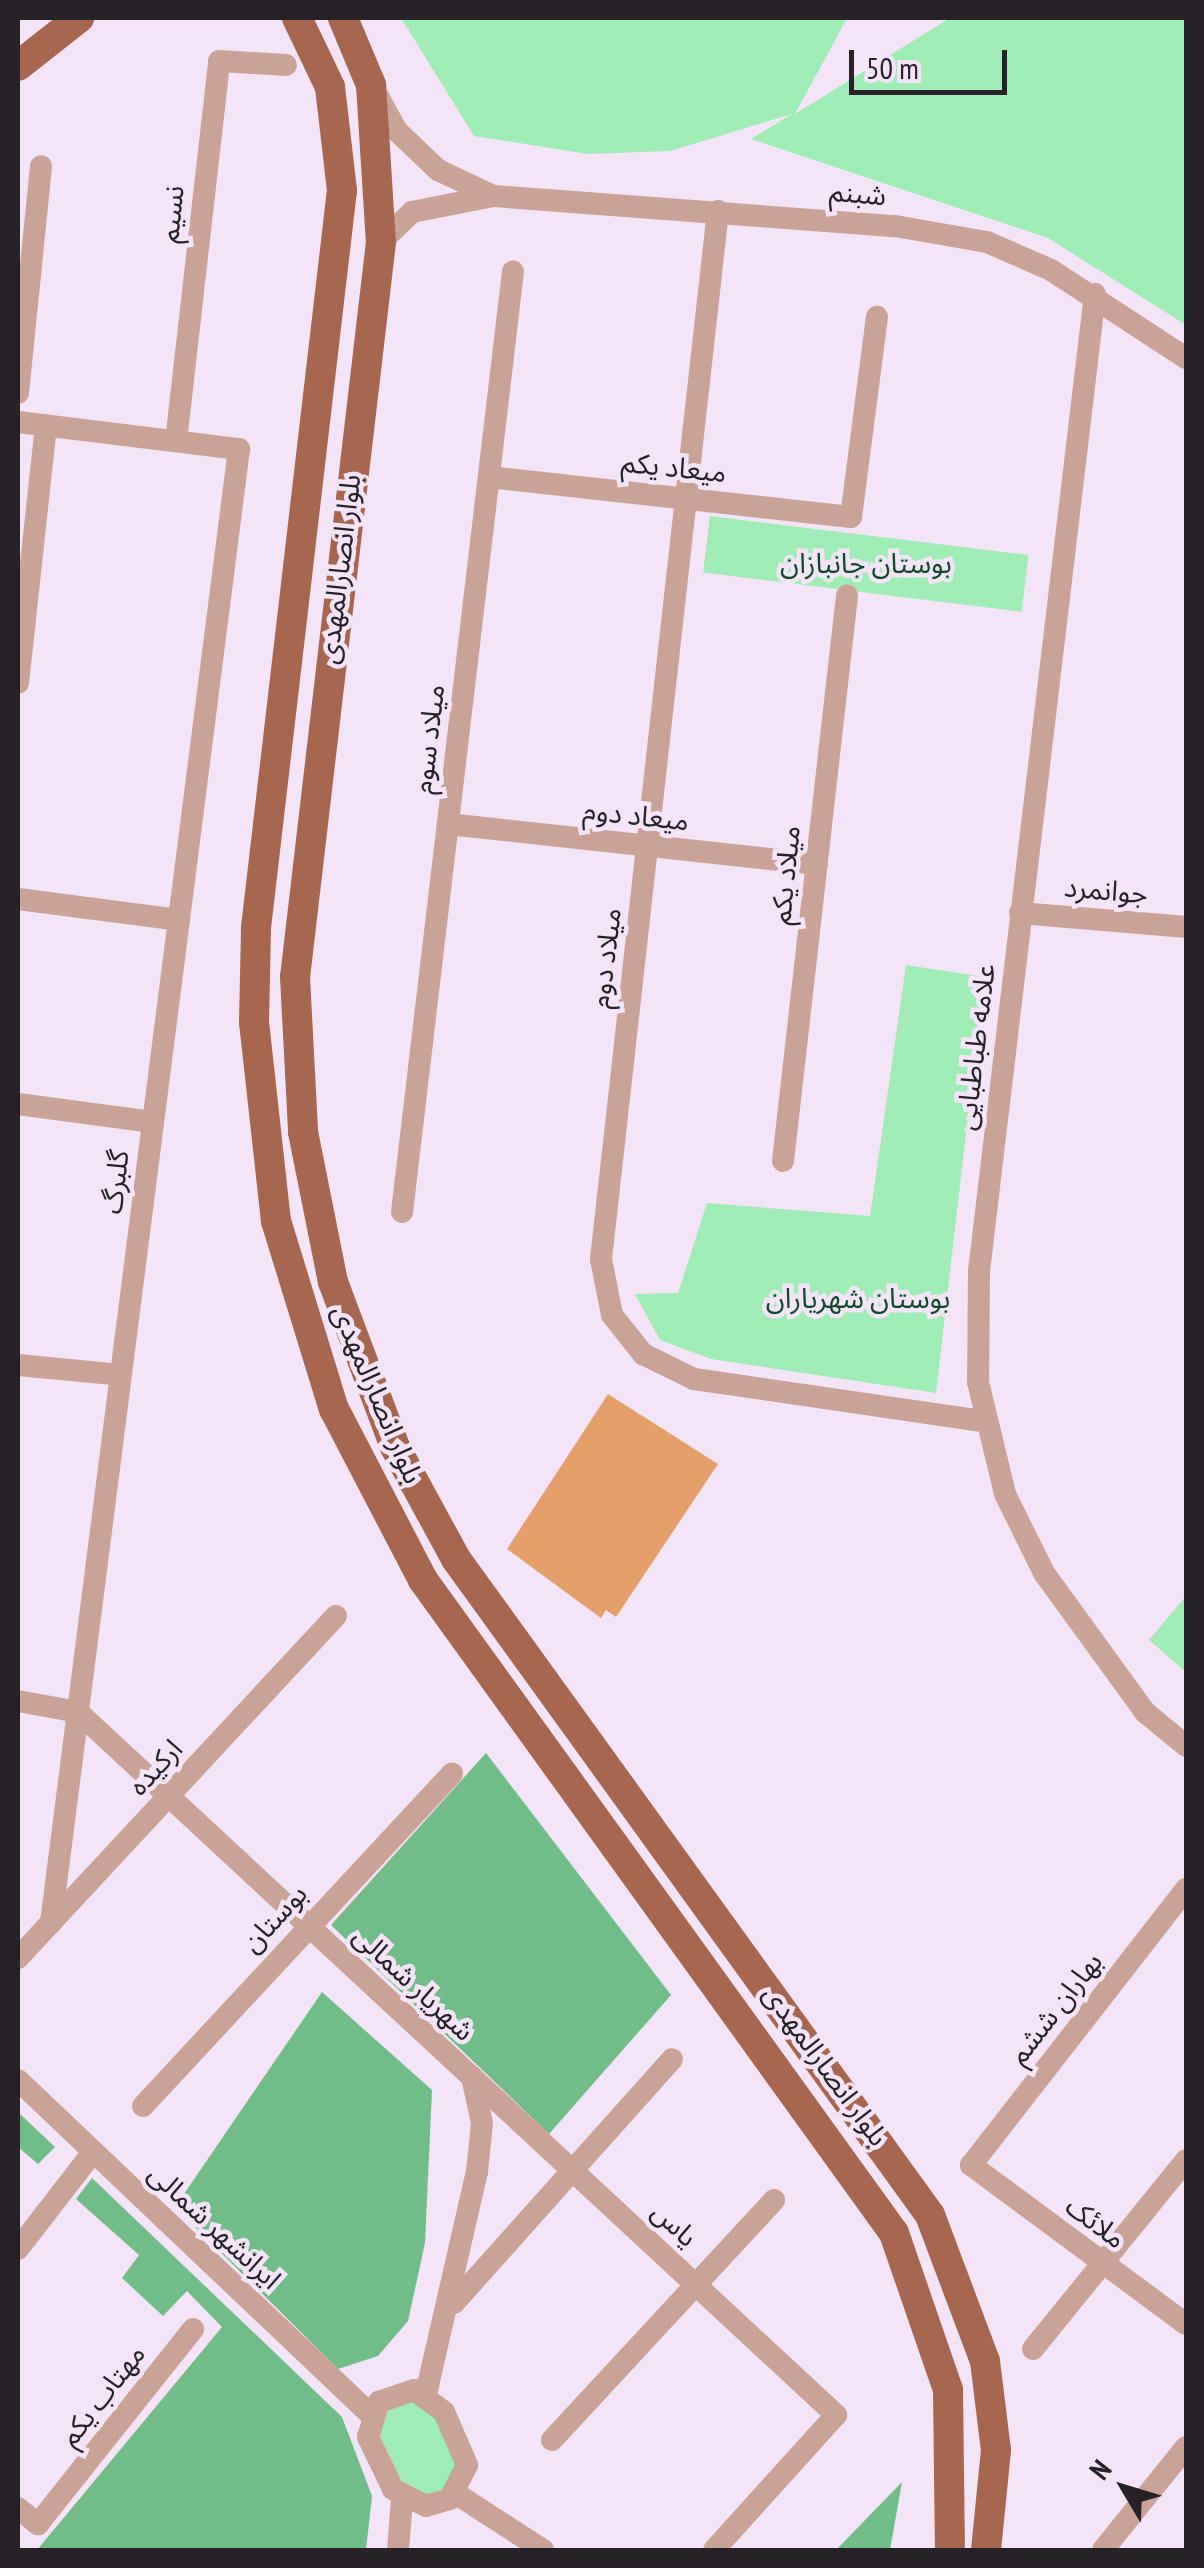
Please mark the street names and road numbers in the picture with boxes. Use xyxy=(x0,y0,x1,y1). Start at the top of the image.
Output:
street label: شبنم xyxy=(828,174,888,212)
street label: نسیم xyxy=(151,184,191,244)
street label: میعاد یکم xyxy=(620,445,728,489)
street label: بلوار انصارالمهدی xyxy=(311,472,367,666)
street label: میلاد سوم xyxy=(405,682,451,796)
street label: میعاد دوم xyxy=(581,793,691,837)
street label: میلاد یکم xyxy=(763,824,807,926)
street label: جوانمرد xyxy=(1063,870,1149,910)
street label: میلاد دوم xyxy=(582,906,628,1010)
street label: علامه طباطبایی xyxy=(948,962,1002,1132)
street label: گلبرگ xyxy=(94,1148,136,1216)
street label: بلوار انصارالمهدی xyxy=(325,1300,431,1488)
street label: ارکیده xyxy=(121,1732,189,1802)
street label: بوستان xyxy=(234,1877,314,1959)
street label: شهریار شمالی xyxy=(346,1918,482,2048)
street label: بهاران ششم xyxy=(1001,1945,1109,2071)
street label: بلوار انصارالمهدی xyxy=(756,1978,896,2152)
street label: ایرانشهر شمالی xyxy=(142,2156,288,2296)
street label: ملائک xyxy=(1059,2189,1133,2255)
street label: یاس xyxy=(645,2195,705,2253)
street label: مهتاب یکم xyxy=(52,2338,152,2452)

